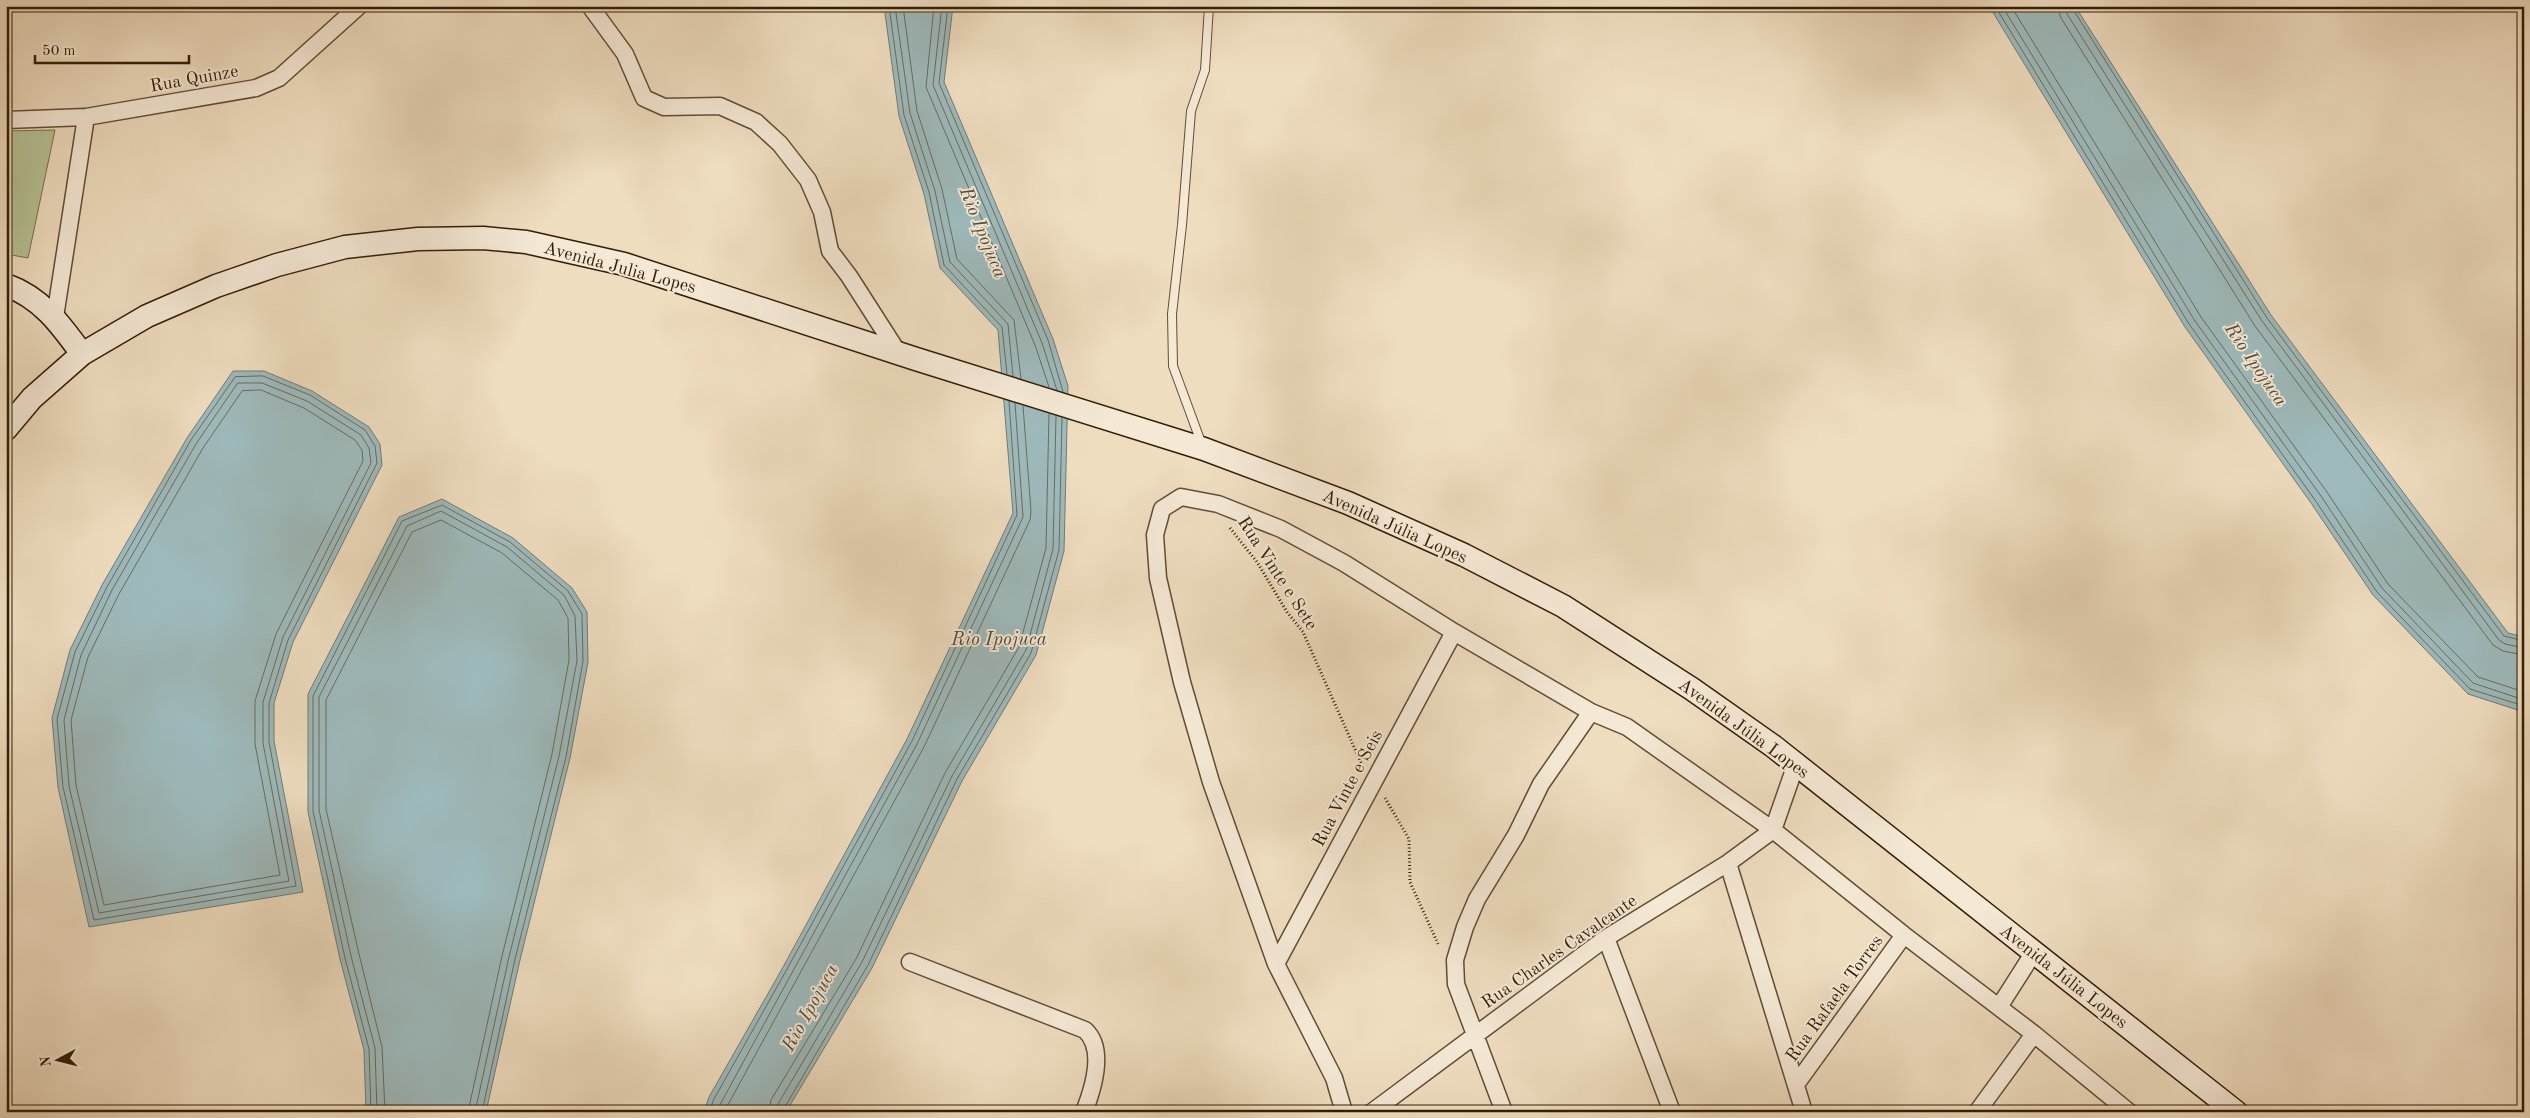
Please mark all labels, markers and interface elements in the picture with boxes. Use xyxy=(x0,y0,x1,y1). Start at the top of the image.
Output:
scale bar xyxy=(35,32,189,64)
text: 50 m xyxy=(42,44,76,59)
street label: Rua Quinze xyxy=(149,62,240,96)
water label: Rio Ipojuca xyxy=(955,184,1008,281)
street label: Avenida Julia Lopes xyxy=(542,239,698,297)
water label: Rio Ipojuca xyxy=(2220,319,2290,411)
street label: Avenida Júlia Lopes xyxy=(1319,487,1470,567)
street label: Rua Vinte e Sete xyxy=(1234,514,1320,633)
water label: Rio Ipojuca xyxy=(950,631,1047,650)
street label: Avenida Júlia Lopes xyxy=(1675,675,1812,782)
street label: Rua Vinte e Seis xyxy=(1310,727,1386,850)
street label: Rua Charles Cavalcante xyxy=(1479,891,1640,1012)
street label: Avenida Júlia Lopes xyxy=(1996,921,2131,1032)
street label: Rua Rafaela Torres xyxy=(1783,932,1887,1065)
water label: Rio Ipojuca xyxy=(779,962,843,1056)
north arrow xyxy=(32,1036,82,1086)
text: N xyxy=(38,1055,54,1068)

